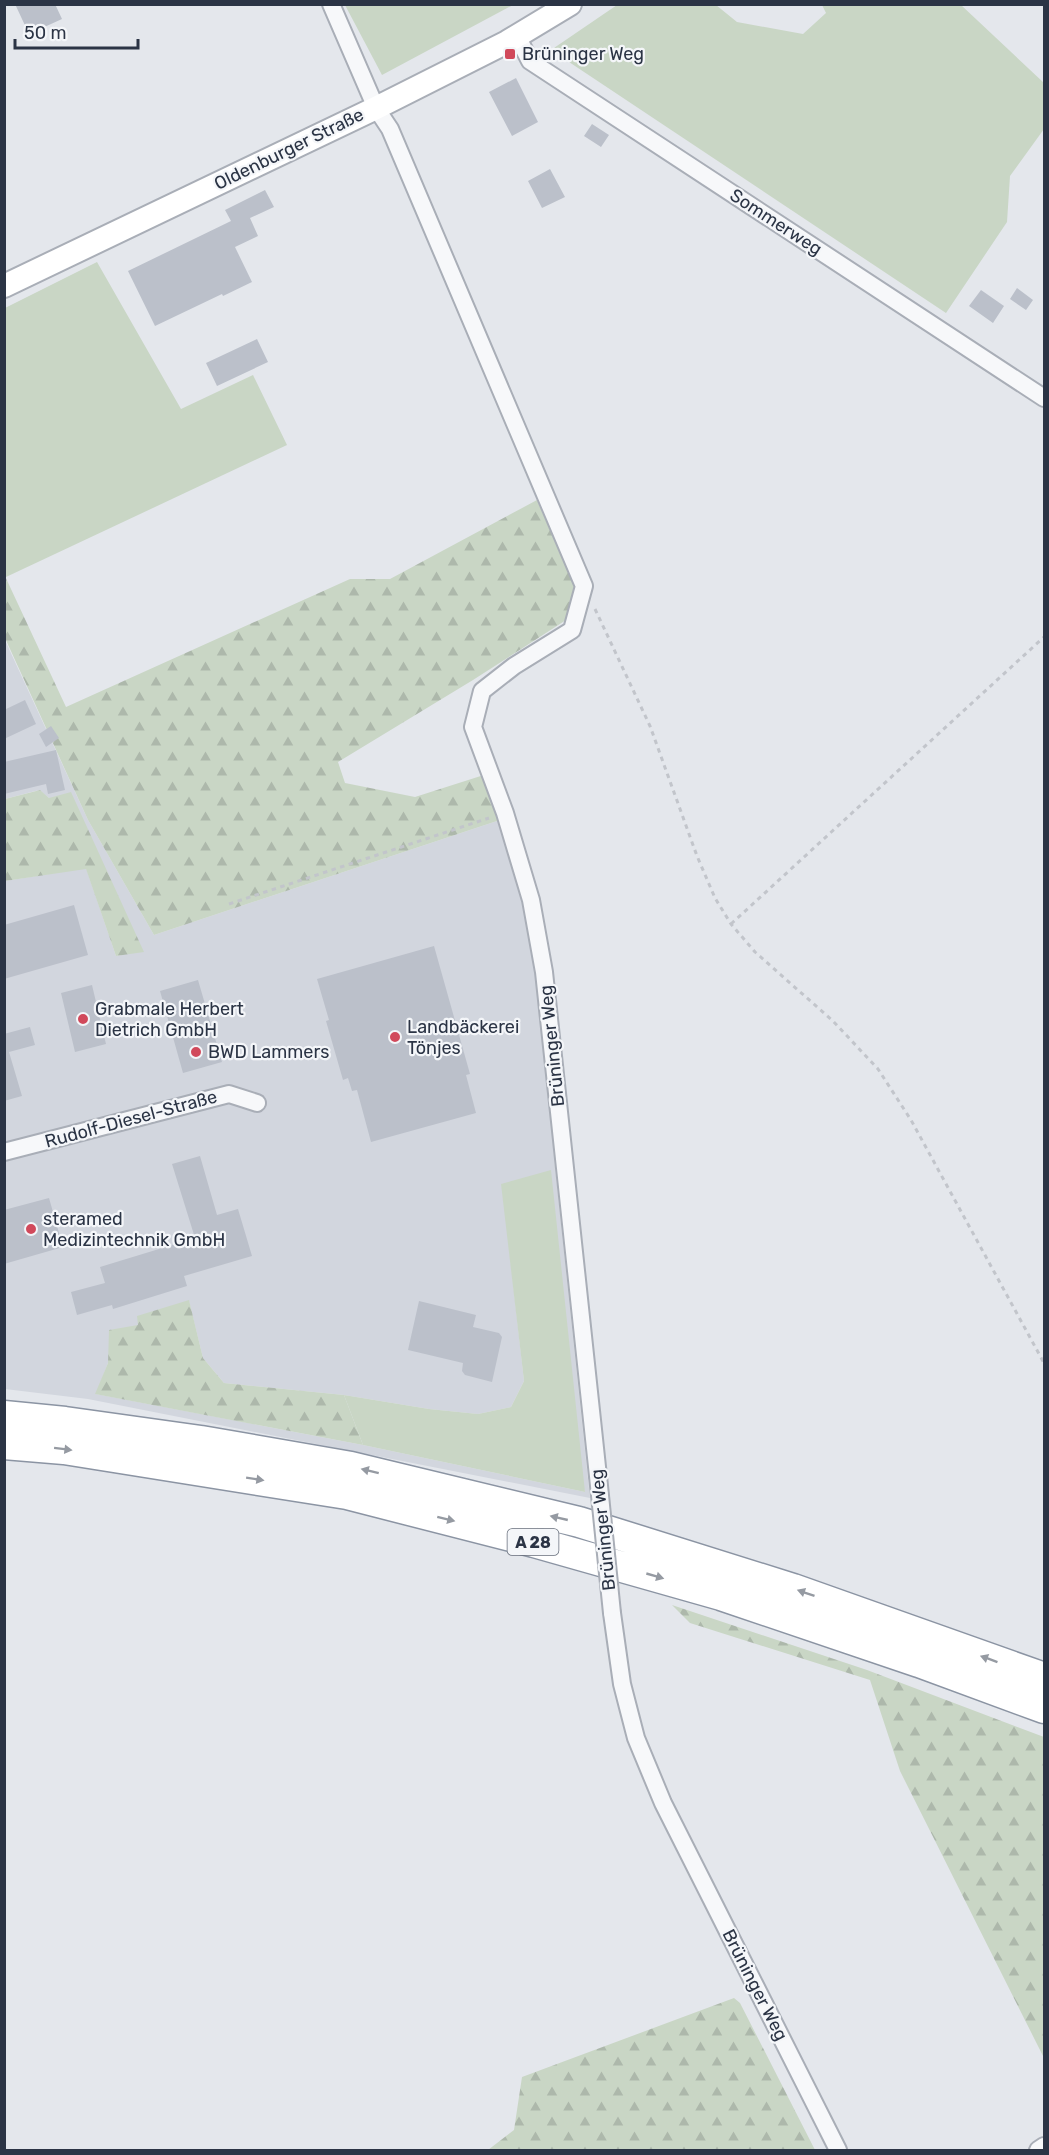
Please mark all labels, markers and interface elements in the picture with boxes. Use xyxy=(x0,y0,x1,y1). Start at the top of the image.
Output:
scale bar xyxy=(15,12,138,50)
text: 50 m xyxy=(24,22,67,44)
place label: Brüninger Weg xyxy=(522,43,644,65)
marker: Brüninger Weg xyxy=(503,47,517,61)
street label: Oldenburger Straße xyxy=(211,103,367,195)
street label: Sommerweg xyxy=(726,184,826,260)
street label: Brüninger Weg xyxy=(535,984,569,1108)
place label: Grabmale Herbert Dietrich GmbH xyxy=(95,998,244,1041)
marker: Grabmale Herbert Dietrich GmbH xyxy=(76,1012,90,1026)
place label: Landbäckerei Tönjes xyxy=(407,1016,519,1059)
marker: Landbäckerei Tönjes xyxy=(388,1030,402,1044)
place label: BWD Lammers xyxy=(208,1041,329,1063)
marker: BWD Lammers xyxy=(189,1045,203,1059)
street label: Rudolf-Diesel-Straße xyxy=(42,1085,220,1153)
place label: steramed Medizintechnik GmbH xyxy=(43,1208,225,1251)
marker: steramed Medizintechnik GmbH xyxy=(24,1222,38,1236)
one-way arrow xyxy=(53,1445,72,1454)
one-way arrow xyxy=(361,1466,379,1476)
street label: Brüninger Weg xyxy=(586,1468,620,1592)
one-way arrow xyxy=(246,1475,265,1484)
one-way arrow xyxy=(550,1512,568,1522)
one-way arrow xyxy=(437,1515,455,1525)
road number: A 28 xyxy=(508,1529,558,1555)
one-way arrow xyxy=(646,1572,664,1581)
one-way arrow xyxy=(797,1588,815,1598)
one-way arrow xyxy=(980,1653,998,1663)
street label: Brüninger Weg xyxy=(717,1926,793,2044)

